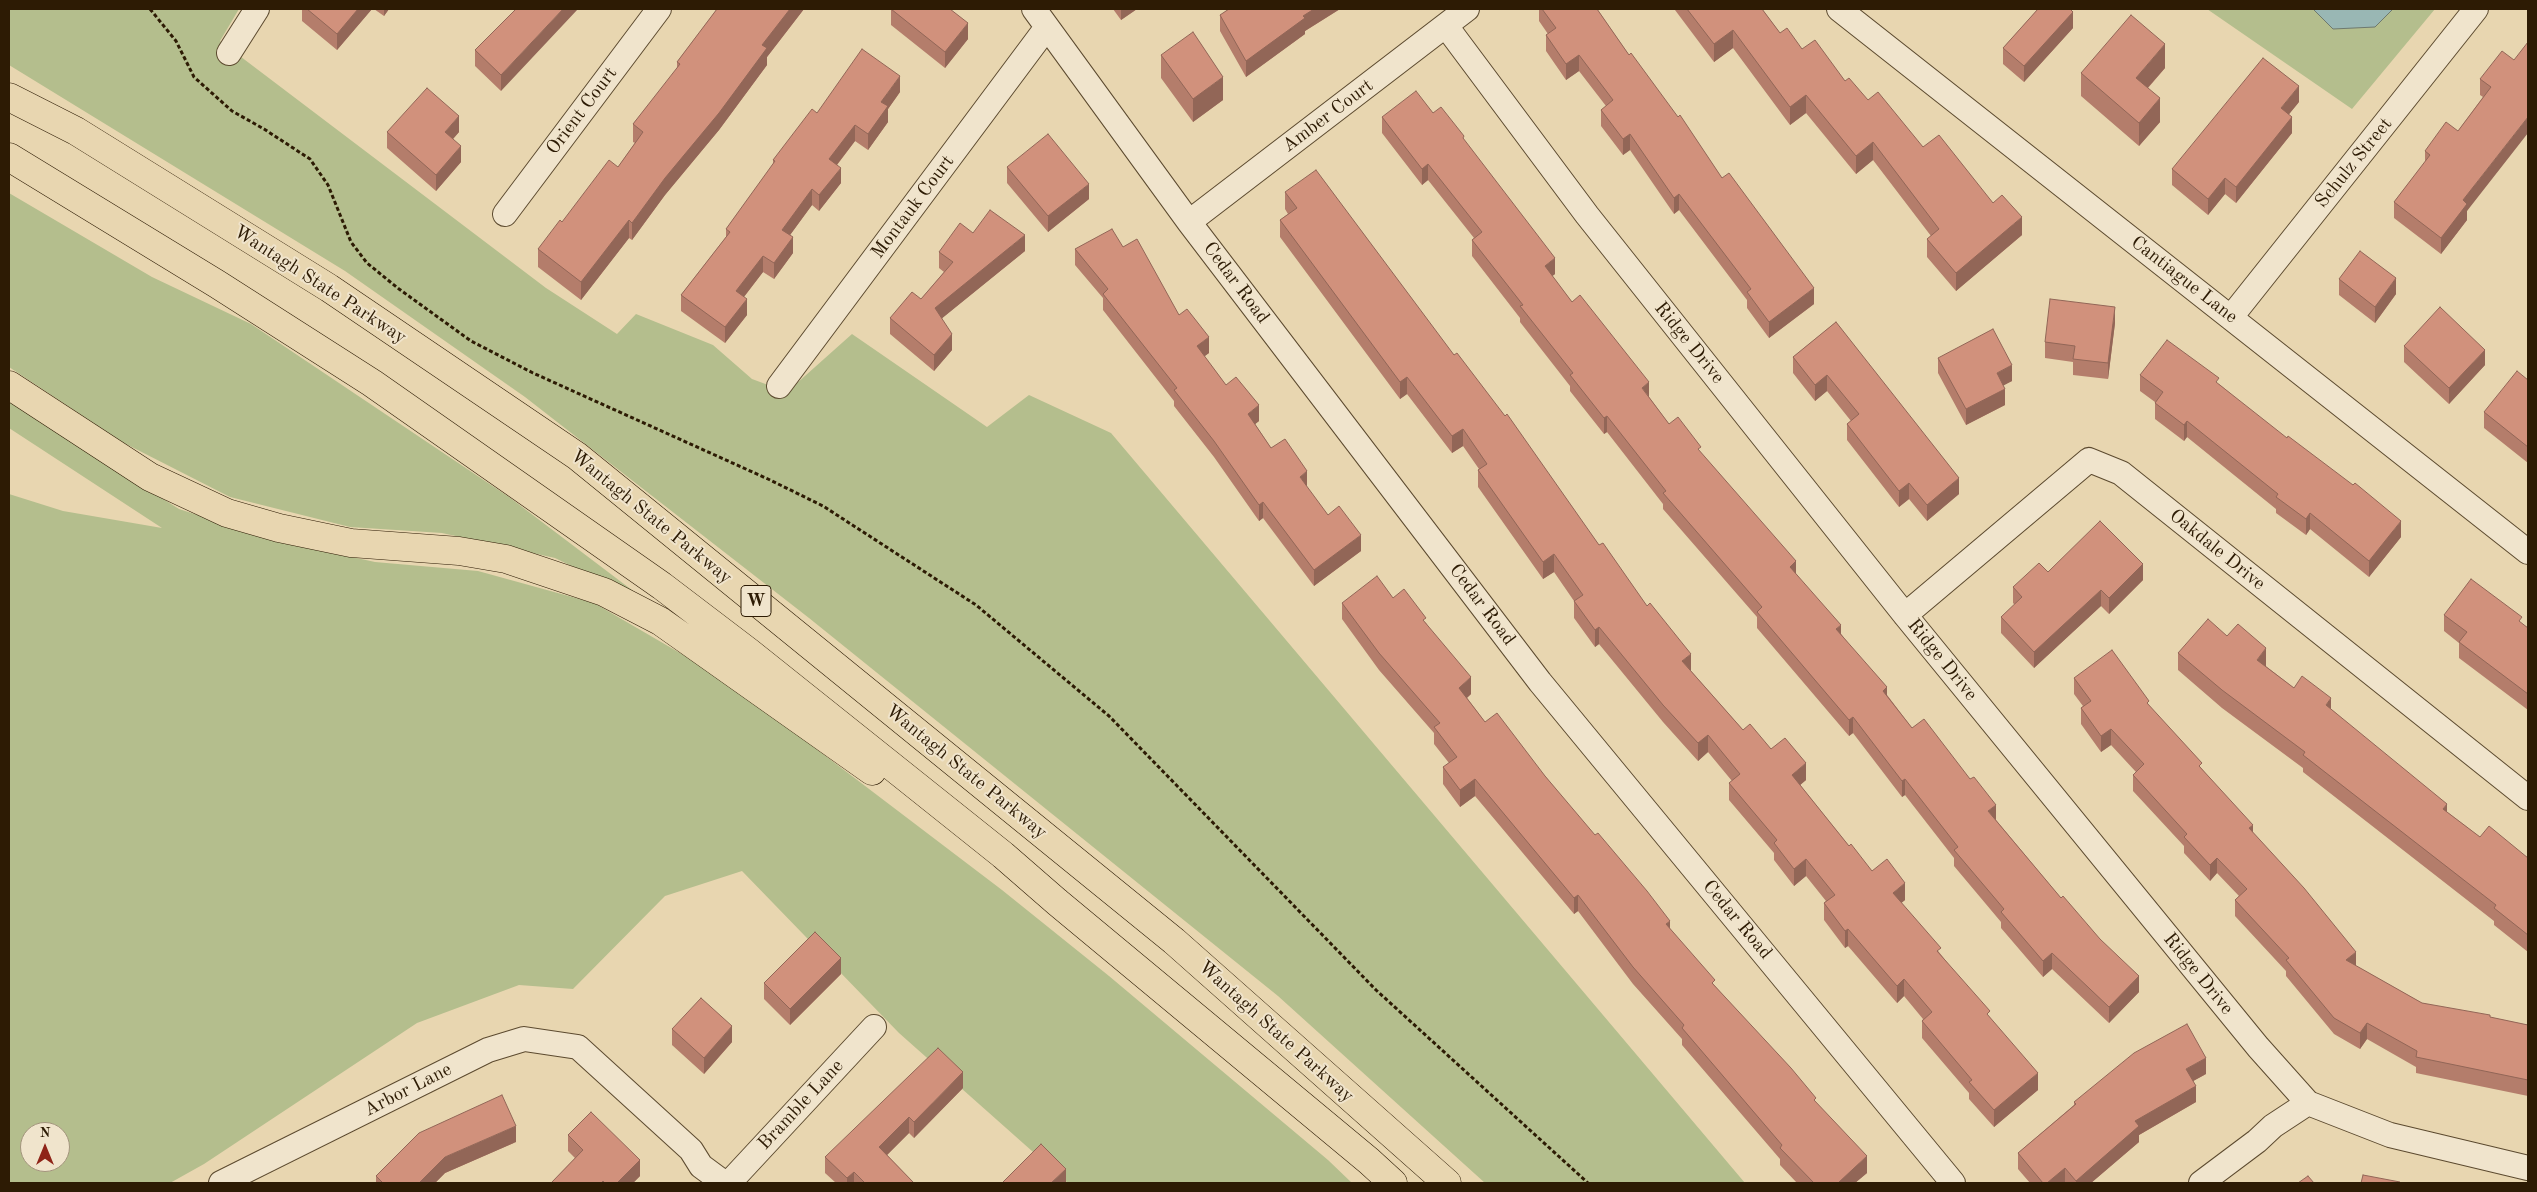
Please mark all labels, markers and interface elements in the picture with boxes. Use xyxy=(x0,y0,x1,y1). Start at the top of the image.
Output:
street label: Orient Court xyxy=(542,63,622,159)
street label: Amber Court xyxy=(1278,74,1378,158)
street label: Schulz Street xyxy=(2311,113,2397,213)
street label: Montauk Court xyxy=(867,151,959,263)
street label: Wantagh State Parkway xyxy=(229,221,411,349)
street label: Cantiague Lane xyxy=(2126,231,2242,329)
street label: Cedar Road xyxy=(1198,238,1274,328)
street label: Ridge Drive xyxy=(1649,298,1729,388)
street label: Wantagh State Parkway xyxy=(566,445,736,589)
street label: Oakdale Drive xyxy=(2164,504,2270,596)
street label: Cedar Road xyxy=(1444,560,1520,650)
road number: W xyxy=(741,586,771,616)
street label: Ridge Drive xyxy=(1902,615,1982,705)
street label: Wantagh State Parkway xyxy=(881,700,1051,844)
street label: Cedar Road xyxy=(1697,876,1777,964)
street label: Ridge Drive xyxy=(2158,929,2238,1019)
street label: Wantagh State Parkway xyxy=(1194,956,1358,1108)
street label: Bramble Lane xyxy=(753,1055,849,1155)
street label: Arbor Lane xyxy=(360,1058,456,1122)
north arrow xyxy=(20,1122,70,1172)
text: N xyxy=(40,1126,50,1140)

